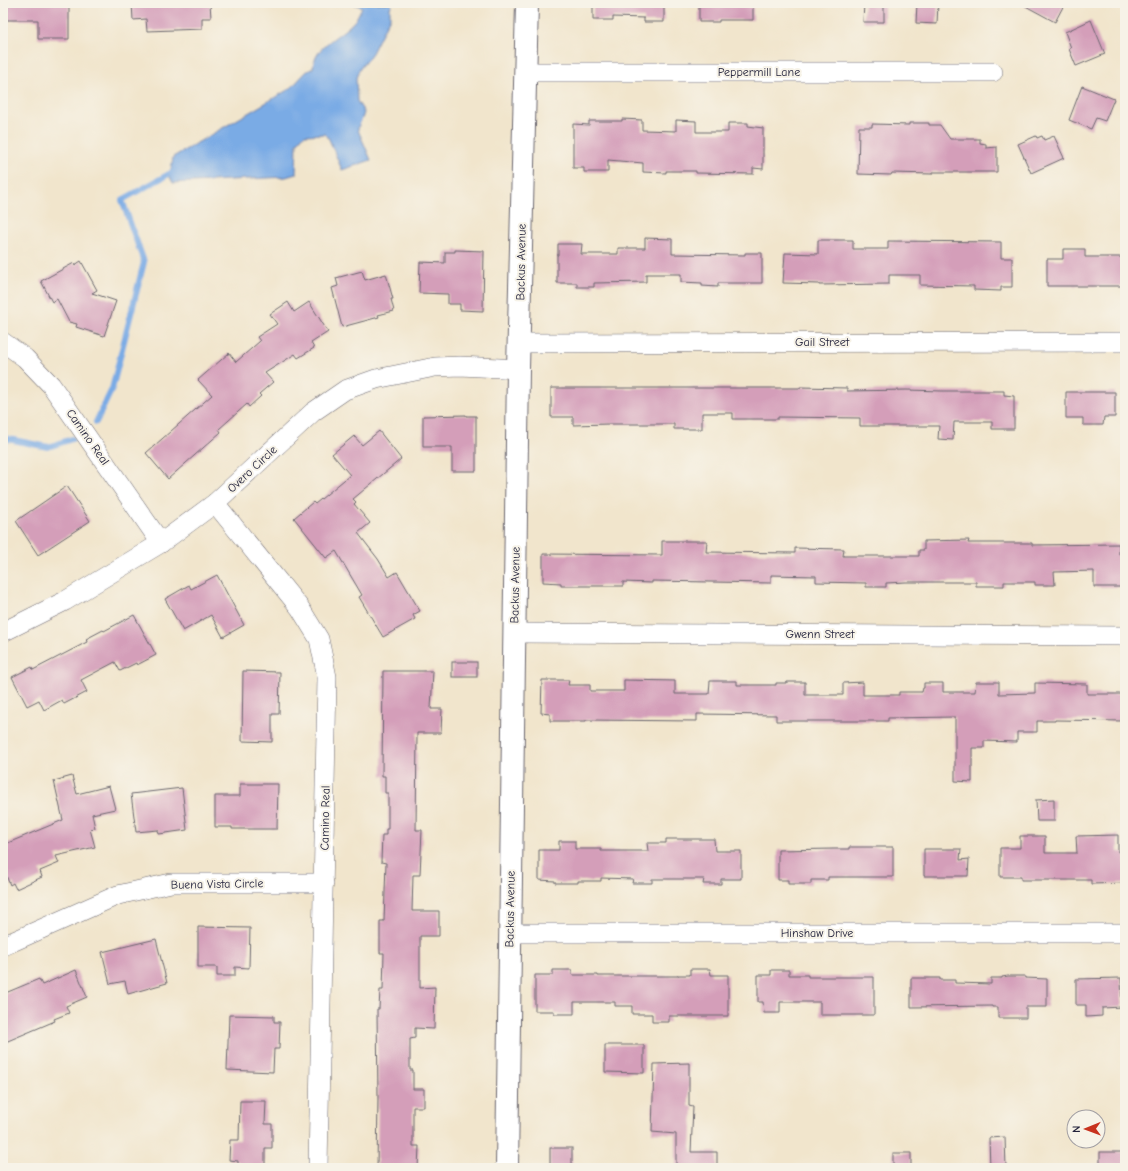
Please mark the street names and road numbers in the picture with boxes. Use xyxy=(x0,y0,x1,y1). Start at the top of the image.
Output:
street label: Peppermill Lane xyxy=(718,65,800,79)
street label: Backus Avenue xyxy=(513,223,529,301)
street label: Gail Street xyxy=(795,335,850,349)
street label: Camino Real xyxy=(64,406,112,468)
street label: Overo Circle xyxy=(224,443,280,495)
street label: Backus Avenue xyxy=(507,546,523,624)
street label: Gwenn Street xyxy=(786,627,855,641)
street label: Camino Real xyxy=(317,785,333,851)
street label: Backus Avenue xyxy=(502,870,518,948)
street label: Buena Vista Circle xyxy=(170,876,264,892)
street label: Hinshaw Drive xyxy=(781,926,853,940)

